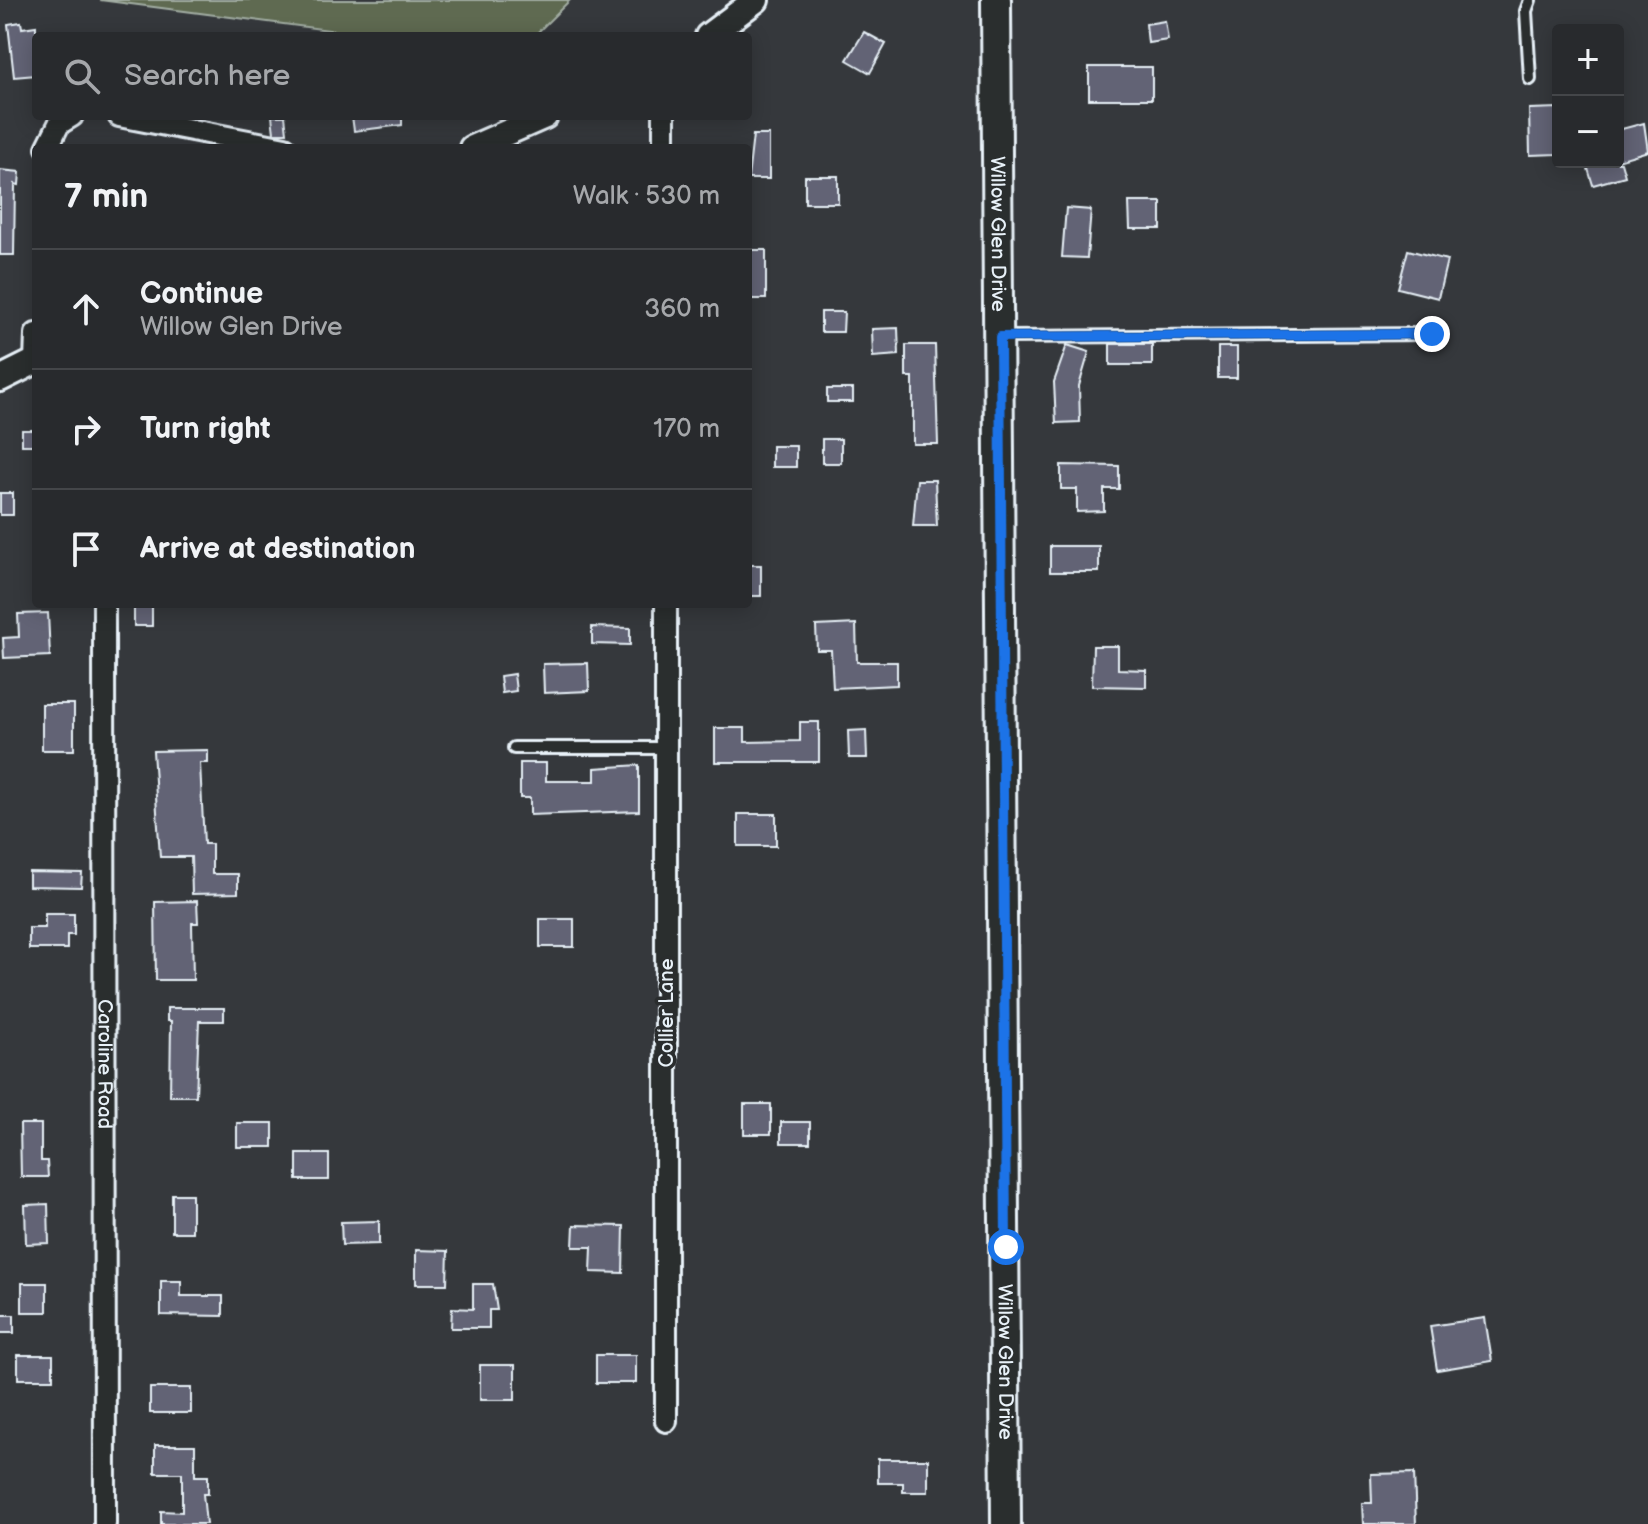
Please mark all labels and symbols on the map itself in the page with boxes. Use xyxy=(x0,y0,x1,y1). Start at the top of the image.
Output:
street label: Willow Glen Drive xyxy=(985,156,1010,312)
route end xyxy=(1414,316,1450,352)
street label: Collier Lane xyxy=(655,958,679,1068)
street label: Caroline Road xyxy=(92,999,117,1129)
route start xyxy=(988,1229,1024,1265)
street label: Willow Glen Drive xyxy=(992,1284,1017,1440)

